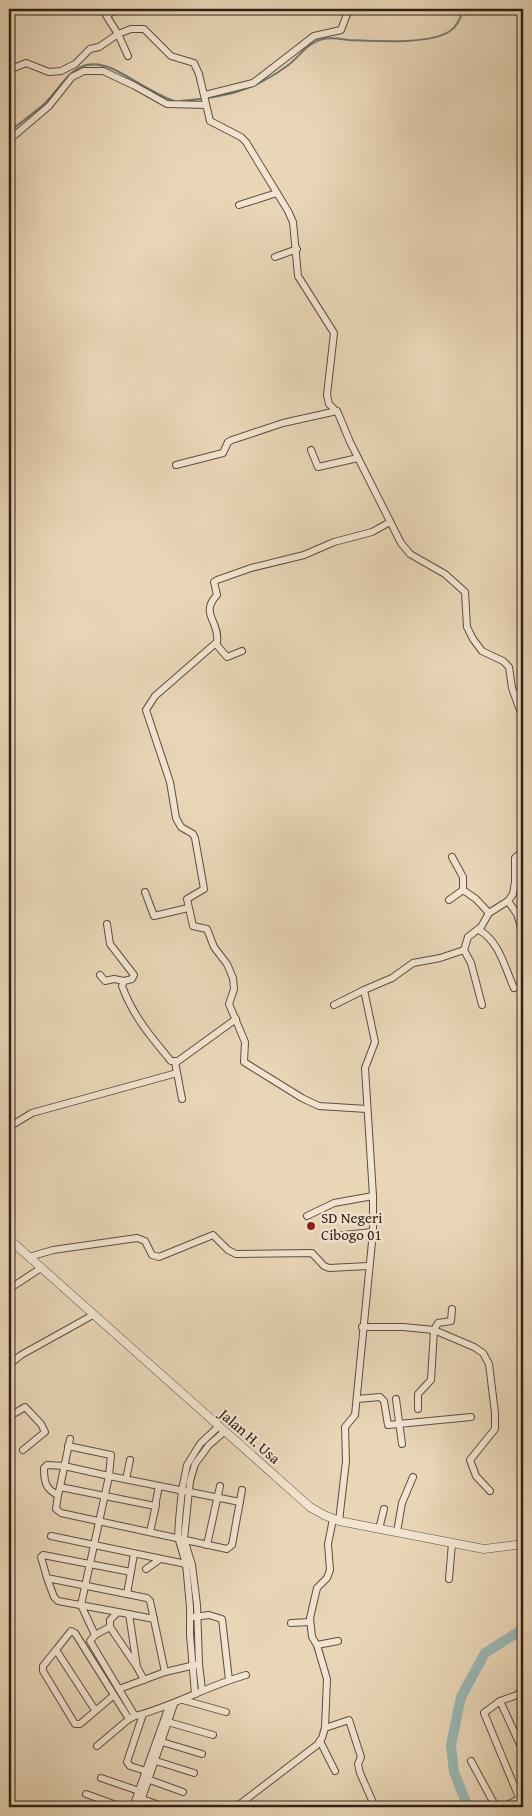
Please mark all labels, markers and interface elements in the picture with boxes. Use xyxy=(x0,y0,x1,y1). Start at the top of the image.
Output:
place label: SD Negeri Cibogo 01 xyxy=(321,1207,382,1245)
marker: SD Negeri Cibogo 01 xyxy=(305,1220,317,1232)
street label: Jalan H. Usa xyxy=(213,1402,285,1468)

